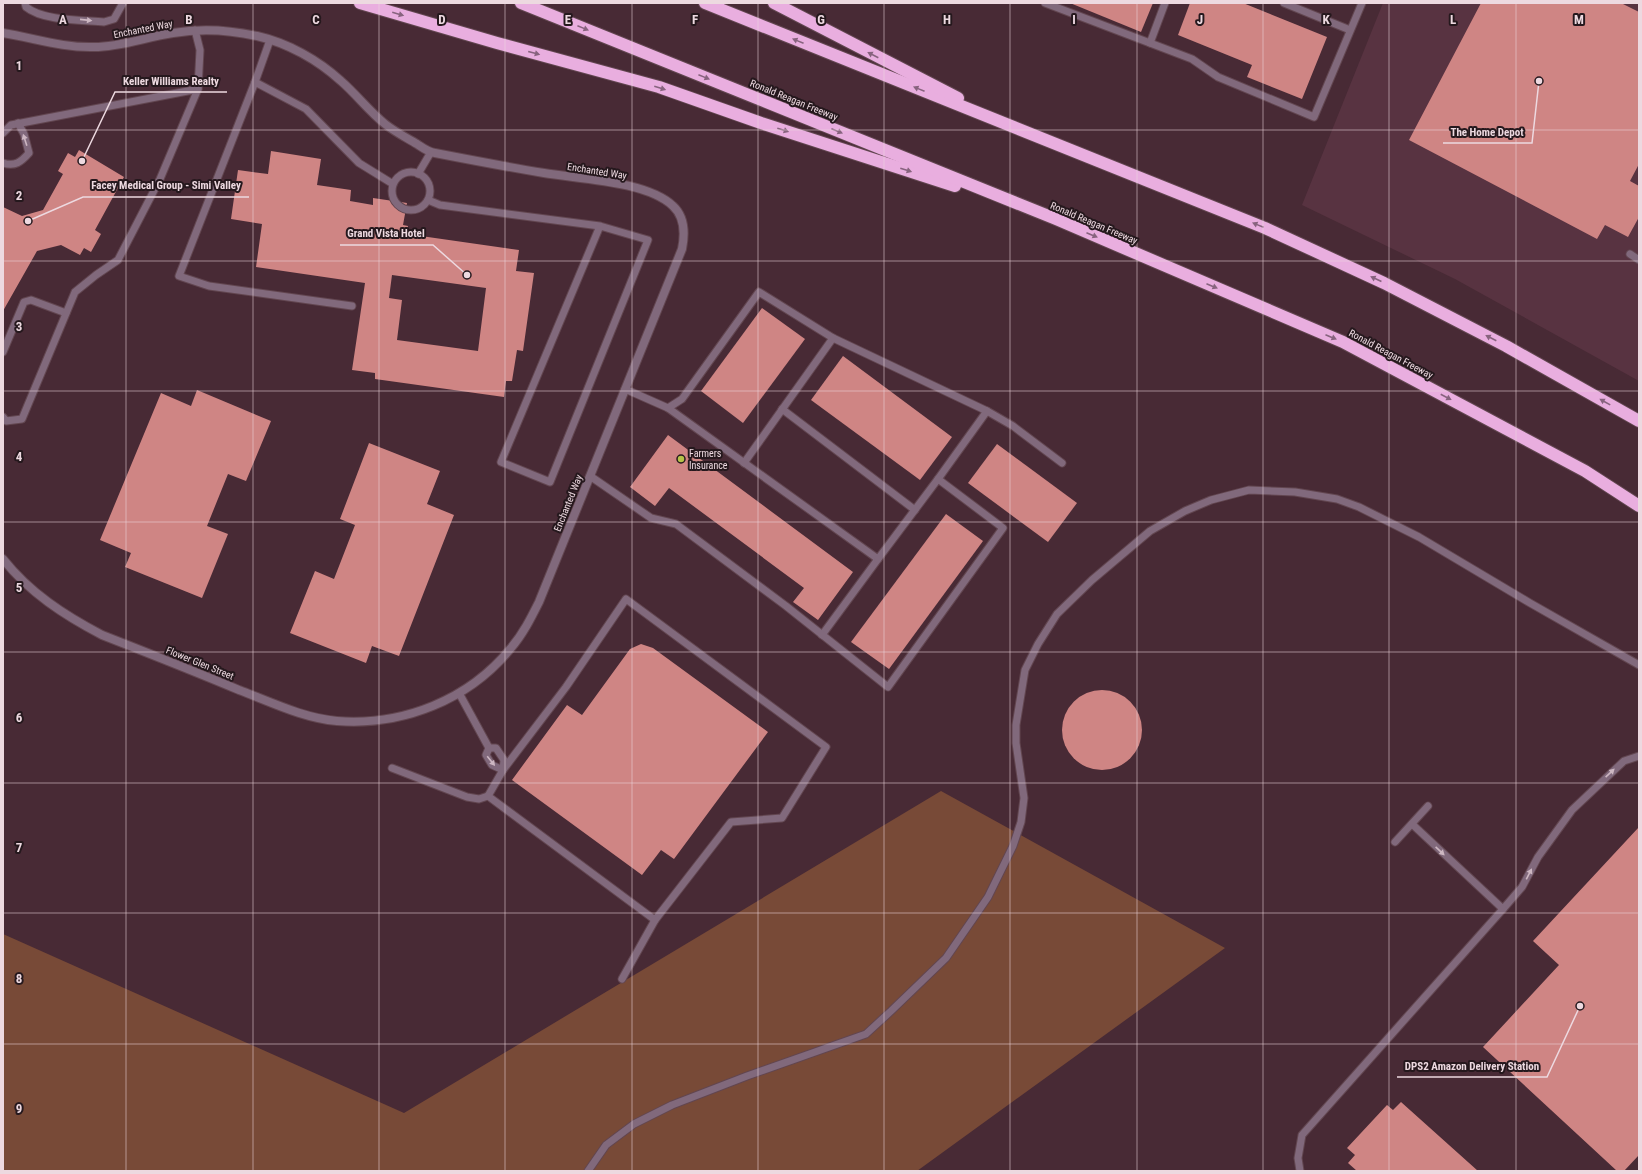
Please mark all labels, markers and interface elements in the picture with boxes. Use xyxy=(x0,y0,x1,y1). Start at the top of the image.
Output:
one-way arrow xyxy=(392,11,404,17)
text: A xyxy=(59,12,67,27)
text: B xyxy=(185,12,193,27)
text: C xyxy=(312,12,320,27)
text: D xyxy=(438,12,446,27)
text: E xyxy=(565,12,572,27)
text: F xyxy=(692,12,698,27)
text: G xyxy=(817,12,825,27)
text: H xyxy=(943,12,951,27)
text: I xyxy=(1072,12,1076,27)
text: J xyxy=(1197,12,1203,27)
text: K xyxy=(1322,12,1330,27)
text: L xyxy=(1450,12,1456,27)
text: M xyxy=(1574,12,1584,27)
one-way arrow xyxy=(80,17,92,24)
street label: Enchanted Way xyxy=(112,18,174,40)
one-way arrow xyxy=(578,25,589,31)
one-way arrow xyxy=(792,37,804,43)
one-way arrow xyxy=(529,50,541,56)
one-way arrow xyxy=(867,51,879,58)
text: 1 xyxy=(16,58,22,73)
callout: Keller Williams Realty xyxy=(115,69,227,92)
one-way arrow xyxy=(698,74,710,80)
text: Keller Williams Realty xyxy=(123,75,219,88)
street label: Ronald Reagan Freeway xyxy=(749,77,839,123)
one-way arrow xyxy=(654,85,666,91)
one-way arrow xyxy=(912,86,924,92)
callout: The Home Depot xyxy=(1443,120,1532,143)
text: The Home Depot xyxy=(1450,126,1524,139)
one-way arrow xyxy=(777,127,789,133)
one-way arrow xyxy=(832,128,844,134)
one-way arrow xyxy=(22,133,28,145)
street label: Enchanted Way xyxy=(566,161,628,181)
one-way arrow xyxy=(901,167,913,173)
callout: Facey Medical Group - Simi Valley xyxy=(83,174,249,197)
text: Facey Medical Group - Simi Valley xyxy=(91,179,241,192)
text: 2 xyxy=(16,188,23,203)
street label: Ronald Reagan Freeway xyxy=(1049,200,1139,246)
one-way arrow xyxy=(1251,221,1263,227)
callout: Grand Vista Hotel xyxy=(340,222,433,245)
text: Grand Vista Hotel xyxy=(347,227,425,240)
one-way arrow xyxy=(1087,232,1099,238)
one-way arrow xyxy=(1370,276,1381,282)
one-way arrow xyxy=(1206,283,1217,289)
text: 3 xyxy=(16,319,22,334)
street label: Ronald Reagan Freeway xyxy=(1347,327,1435,381)
one-way arrow xyxy=(1326,334,1337,340)
one-way arrow xyxy=(1486,335,1497,342)
one-way arrow xyxy=(1441,394,1452,400)
one-way arrow xyxy=(1599,398,1611,405)
place label: Farmers Insurance xyxy=(689,448,728,471)
text: 4 xyxy=(16,449,23,464)
marker: Farmers Insurance xyxy=(676,454,686,464)
street label: Enchanted Way xyxy=(552,473,584,533)
text: 5 xyxy=(16,580,23,595)
street label: Flower Glen Street xyxy=(165,644,236,682)
text: 6 xyxy=(16,710,23,725)
one-way arrow xyxy=(487,756,496,766)
one-way arrow xyxy=(1605,769,1616,778)
text: 7 xyxy=(16,840,23,855)
one-way arrow xyxy=(1435,846,1445,855)
one-way arrow xyxy=(1526,868,1532,879)
text: 8 xyxy=(16,971,22,986)
callout: DPS2 Amazon Delivery Station xyxy=(1397,1054,1547,1077)
text: DPS2 Amazon Delivery Station xyxy=(1405,1060,1539,1073)
text: 9 xyxy=(16,1101,22,1116)

